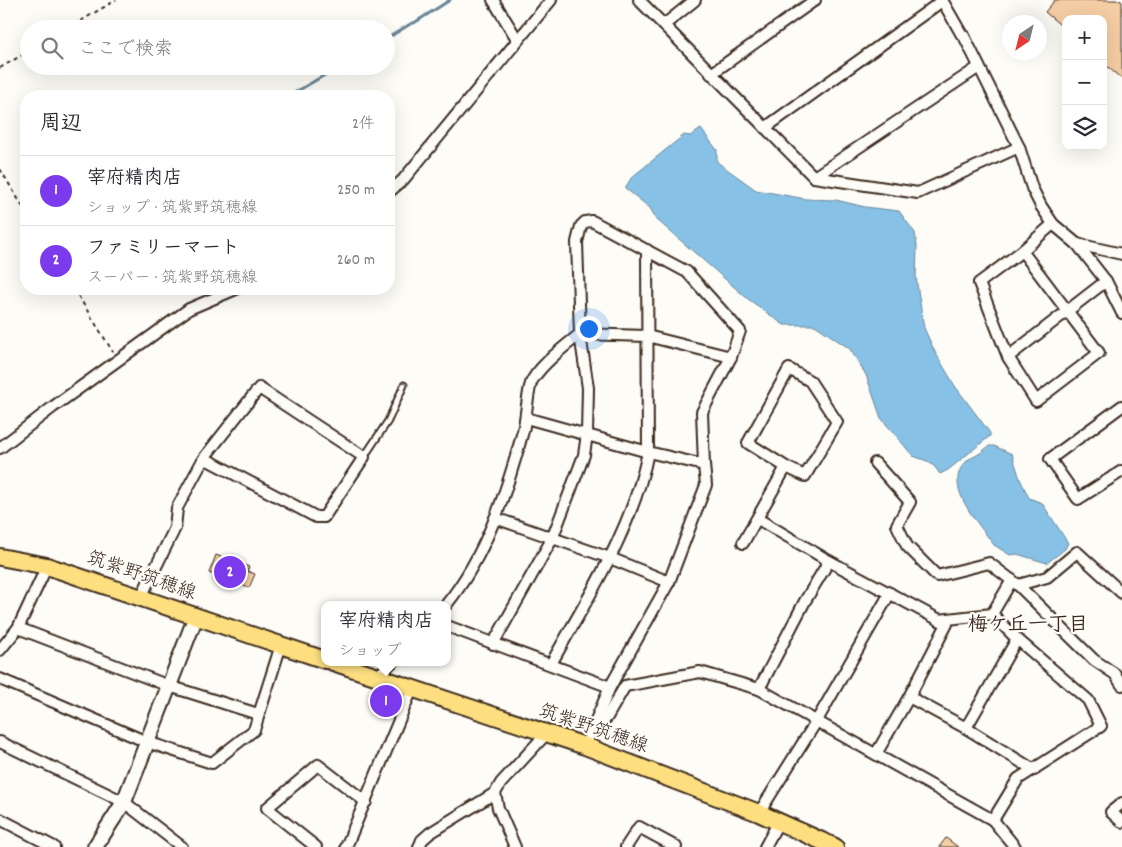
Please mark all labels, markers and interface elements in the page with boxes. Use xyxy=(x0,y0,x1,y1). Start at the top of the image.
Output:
north arrow xyxy=(1002,15,1047,60)
map controls xyxy=(1062,15,1107,150)
button: + xyxy=(1062,15,1107,60)
search box xyxy=(20,20,395,75)
icon: search xyxy=(38,34,66,62)
text: ここで検索 xyxy=(78,37,173,64)
button: − xyxy=(1062,60,1107,105)
button: layers xyxy=(1062,105,1107,150)
text: 周辺 xyxy=(40,110,82,140)
text: 2件 xyxy=(352,113,375,136)
text: 宰府精肉店 xyxy=(87,166,182,193)
text: 1 xyxy=(54,179,58,202)
text: 250 m xyxy=(337,179,375,202)
text: ショップ · 筑紫野筑穂線 xyxy=(87,197,257,220)
text: ファミリーマート xyxy=(87,236,240,263)
text: 2 xyxy=(53,249,60,272)
text: 260 m xyxy=(337,249,375,272)
text: スーパー · 筑紫野筑穂線 xyxy=(87,267,257,290)
your location xyxy=(576,316,602,342)
street label: 筑紫野筑穂線 xyxy=(83,546,199,608)
pin: 2 xyxy=(214,553,246,591)
popup xyxy=(321,601,451,666)
text: 宰府精肉店 xyxy=(338,609,434,636)
district label: 梅ケ丘一丁目 xyxy=(968,612,1088,640)
text: ショップ xyxy=(338,640,402,663)
pin: 1 xyxy=(370,682,402,720)
street label: 筑紫野筑穂線 xyxy=(535,699,651,761)

